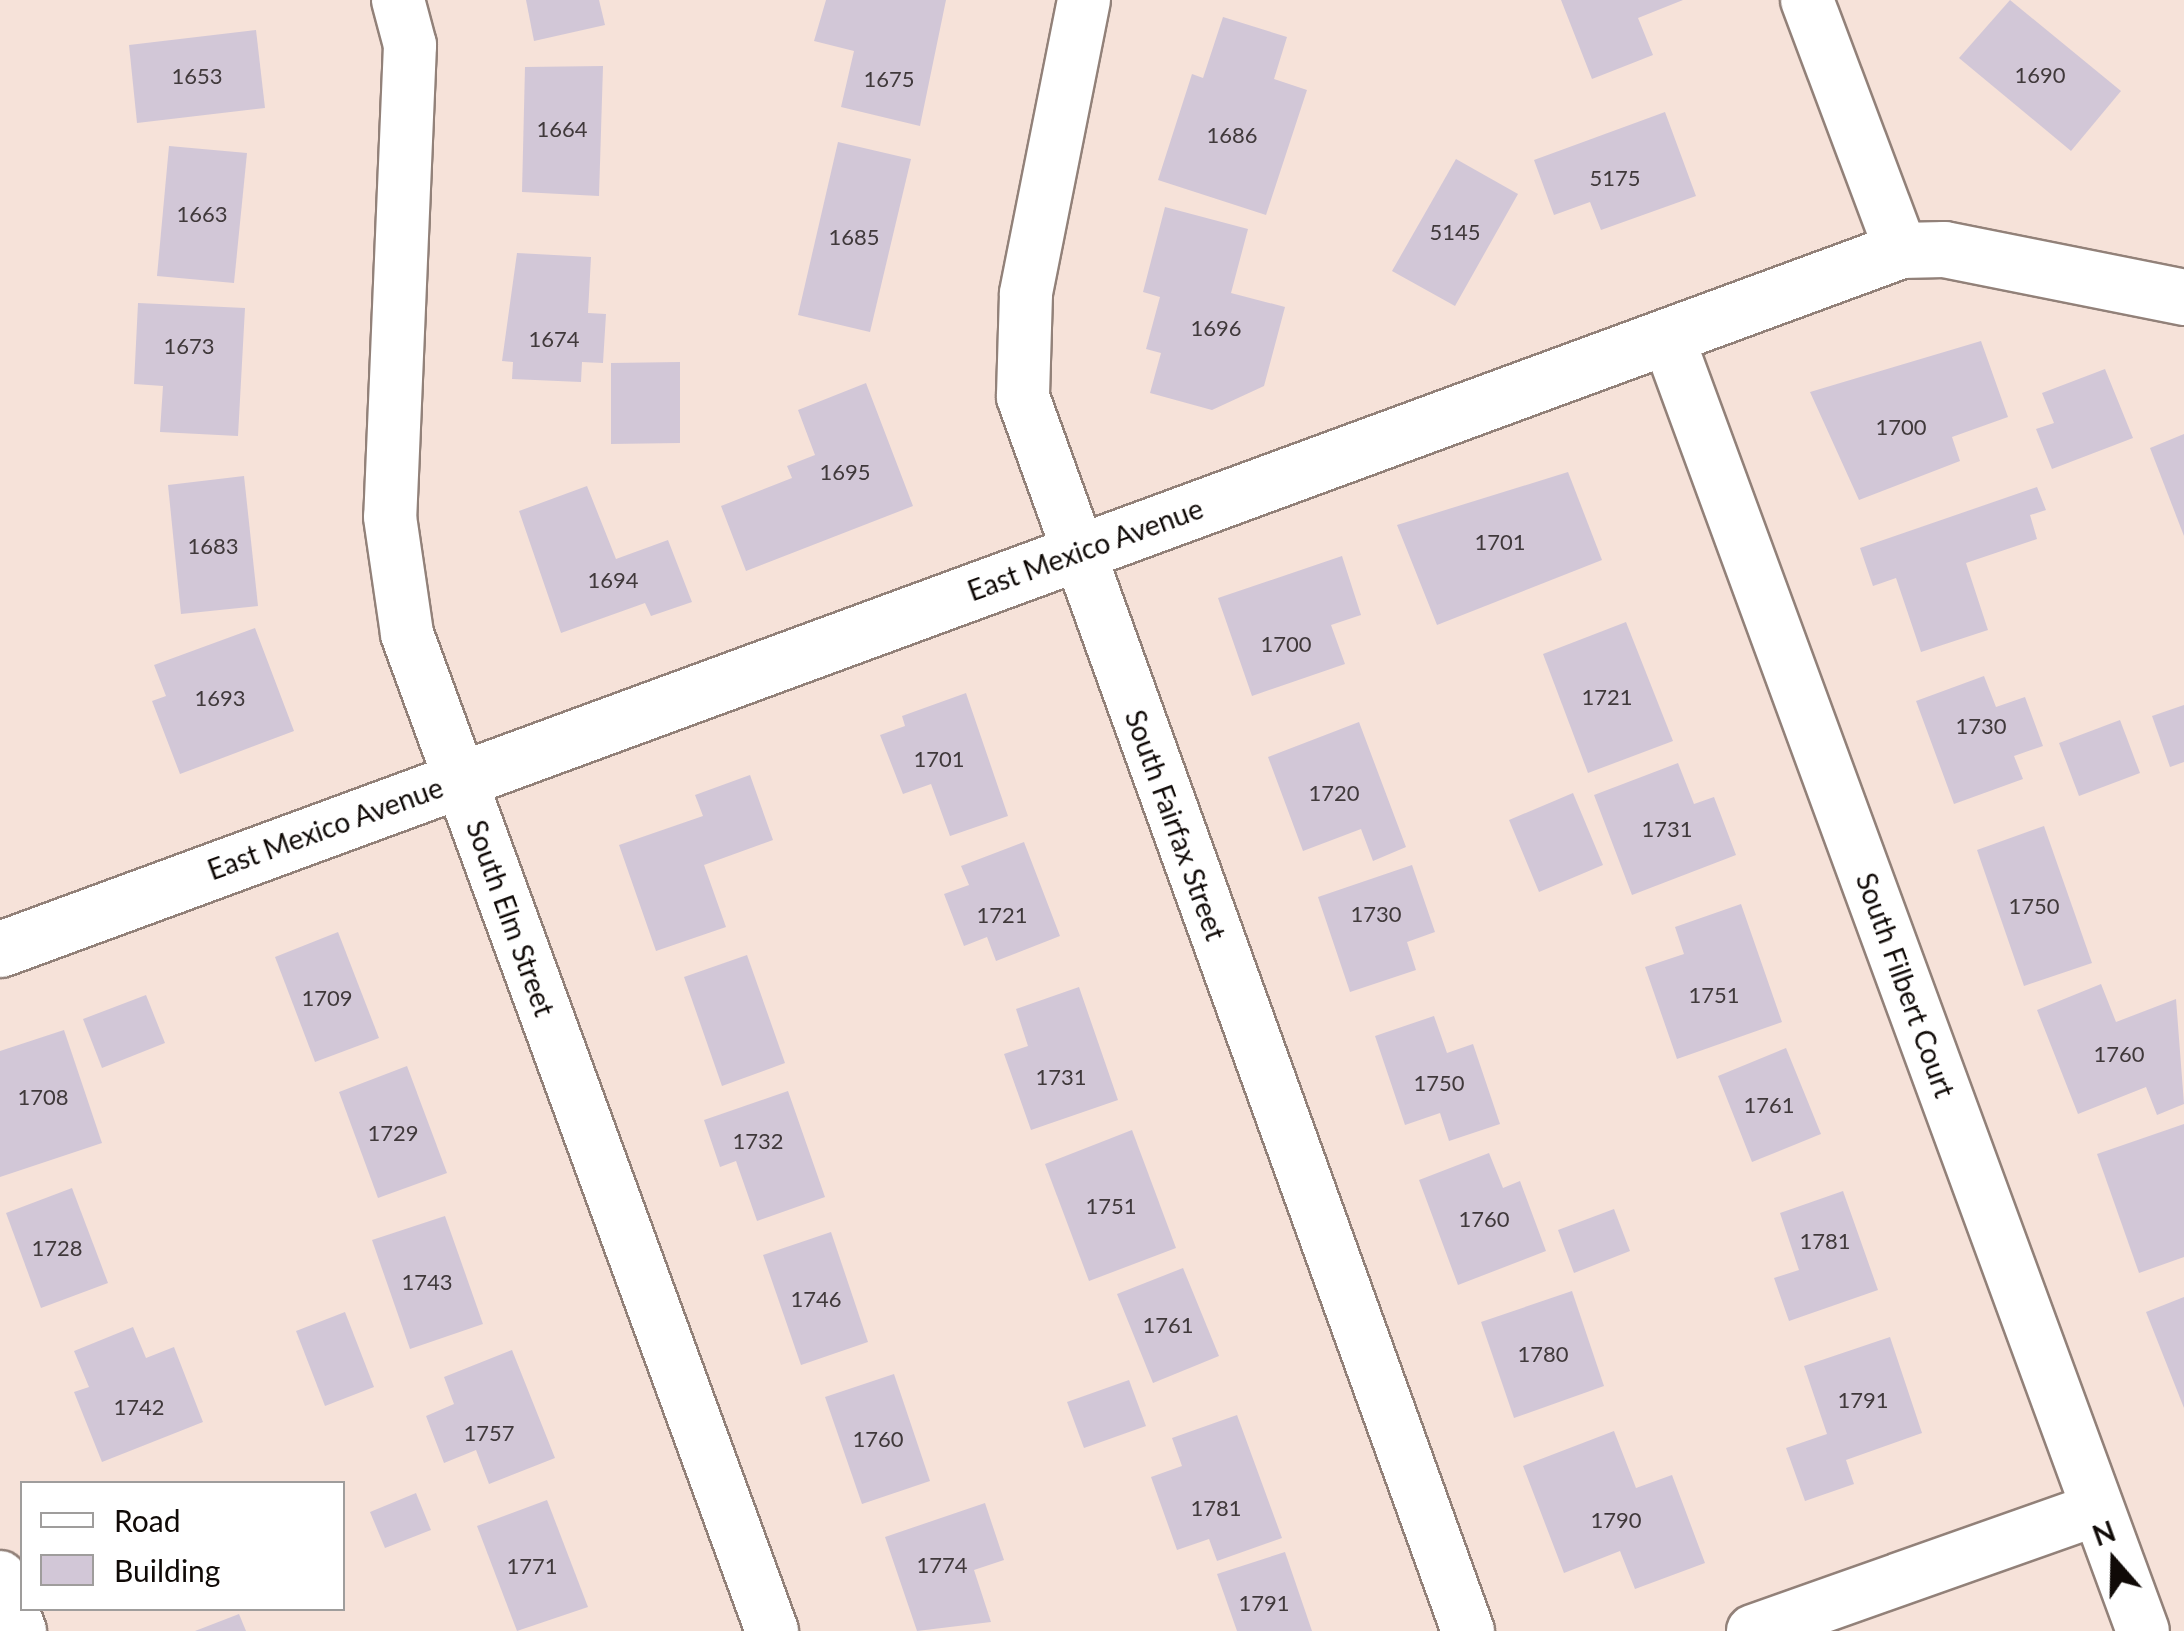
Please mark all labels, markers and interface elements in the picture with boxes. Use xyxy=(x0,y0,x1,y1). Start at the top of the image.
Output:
house number: 1690 xyxy=(2014,62,2066,88)
house number: 1653 xyxy=(171,63,223,89)
house number: 1675 xyxy=(863,66,915,92)
house number: 1664 xyxy=(536,116,588,142)
house number: 1686 xyxy=(1206,122,1258,148)
house number: 5175 xyxy=(1589,165,1641,191)
house number: 1663 xyxy=(176,201,228,227)
house number: 5145 xyxy=(1429,219,1481,245)
house number: 1685 xyxy=(828,224,880,250)
house number: 1696 xyxy=(1190,315,1242,341)
house number: 1674 xyxy=(528,326,580,352)
house number: 1673 xyxy=(163,333,215,359)
house number: 1700 xyxy=(1875,414,1927,440)
house number: 1695 xyxy=(819,459,871,485)
street label: East Mexico Avenue xyxy=(962,491,1208,607)
house number: 1701 xyxy=(1474,529,1526,555)
house number: 1683 xyxy=(187,533,239,559)
house number: 1694 xyxy=(587,567,639,593)
house number: 1700 xyxy=(1260,631,1312,657)
house number: 1721 xyxy=(1581,684,1633,710)
house number: 1693 xyxy=(194,685,246,711)
street label: South Fairfax Street xyxy=(1119,705,1233,945)
house number: 1730 xyxy=(1955,713,2007,739)
house number: 1701 xyxy=(913,746,965,772)
street label: East Mexico Avenue xyxy=(202,770,448,886)
house number: 1720 xyxy=(1308,780,1360,806)
street label: South Elm Street xyxy=(460,815,562,1021)
house number: 1731 xyxy=(1641,816,1693,842)
street label: South Filbert Court xyxy=(1850,868,1962,1102)
house number: 1750 xyxy=(2008,893,2060,919)
house number: 1730 xyxy=(1350,901,1402,927)
house number: 1721 xyxy=(976,902,1028,928)
house number: 1751 xyxy=(1688,982,1740,1008)
house number: 1709 xyxy=(301,985,353,1011)
house number: 1760 xyxy=(2093,1041,2145,1067)
house number: 1731 xyxy=(1035,1064,1087,1090)
house number: 1750 xyxy=(1413,1070,1465,1096)
house number: 1708 xyxy=(17,1084,69,1110)
house number: 1761 xyxy=(1743,1092,1795,1118)
house number: 1729 xyxy=(367,1120,419,1146)
house number: 1732 xyxy=(732,1128,784,1154)
house number: 1751 xyxy=(1085,1193,1137,1219)
house number: 1760 xyxy=(1458,1206,1510,1232)
house number: 1781 xyxy=(1799,1228,1851,1254)
house number: 1728 xyxy=(31,1235,83,1261)
house number: 1743 xyxy=(401,1269,453,1295)
house number: 1746 xyxy=(790,1286,842,1312)
house number: 1761 xyxy=(1142,1312,1194,1338)
house number: 1780 xyxy=(1517,1341,1569,1367)
house number: 1791 xyxy=(1837,1387,1889,1413)
house number: 1742 xyxy=(113,1394,165,1420)
house number: 1757 xyxy=(463,1420,515,1446)
house number: 1760 xyxy=(852,1426,904,1452)
legend xyxy=(20,1481,345,1611)
house number: 1781 xyxy=(1190,1495,1242,1521)
text: Road xyxy=(114,1502,181,1538)
house number: 1790 xyxy=(1590,1507,1642,1533)
north arrow xyxy=(2064,1511,2164,1611)
text: N xyxy=(2088,1513,2120,1552)
text: Building xyxy=(114,1552,220,1588)
house number: 1774 xyxy=(916,1552,968,1578)
house number: 1771 xyxy=(506,1553,558,1579)
house number: 1791 xyxy=(1238,1590,1290,1616)

